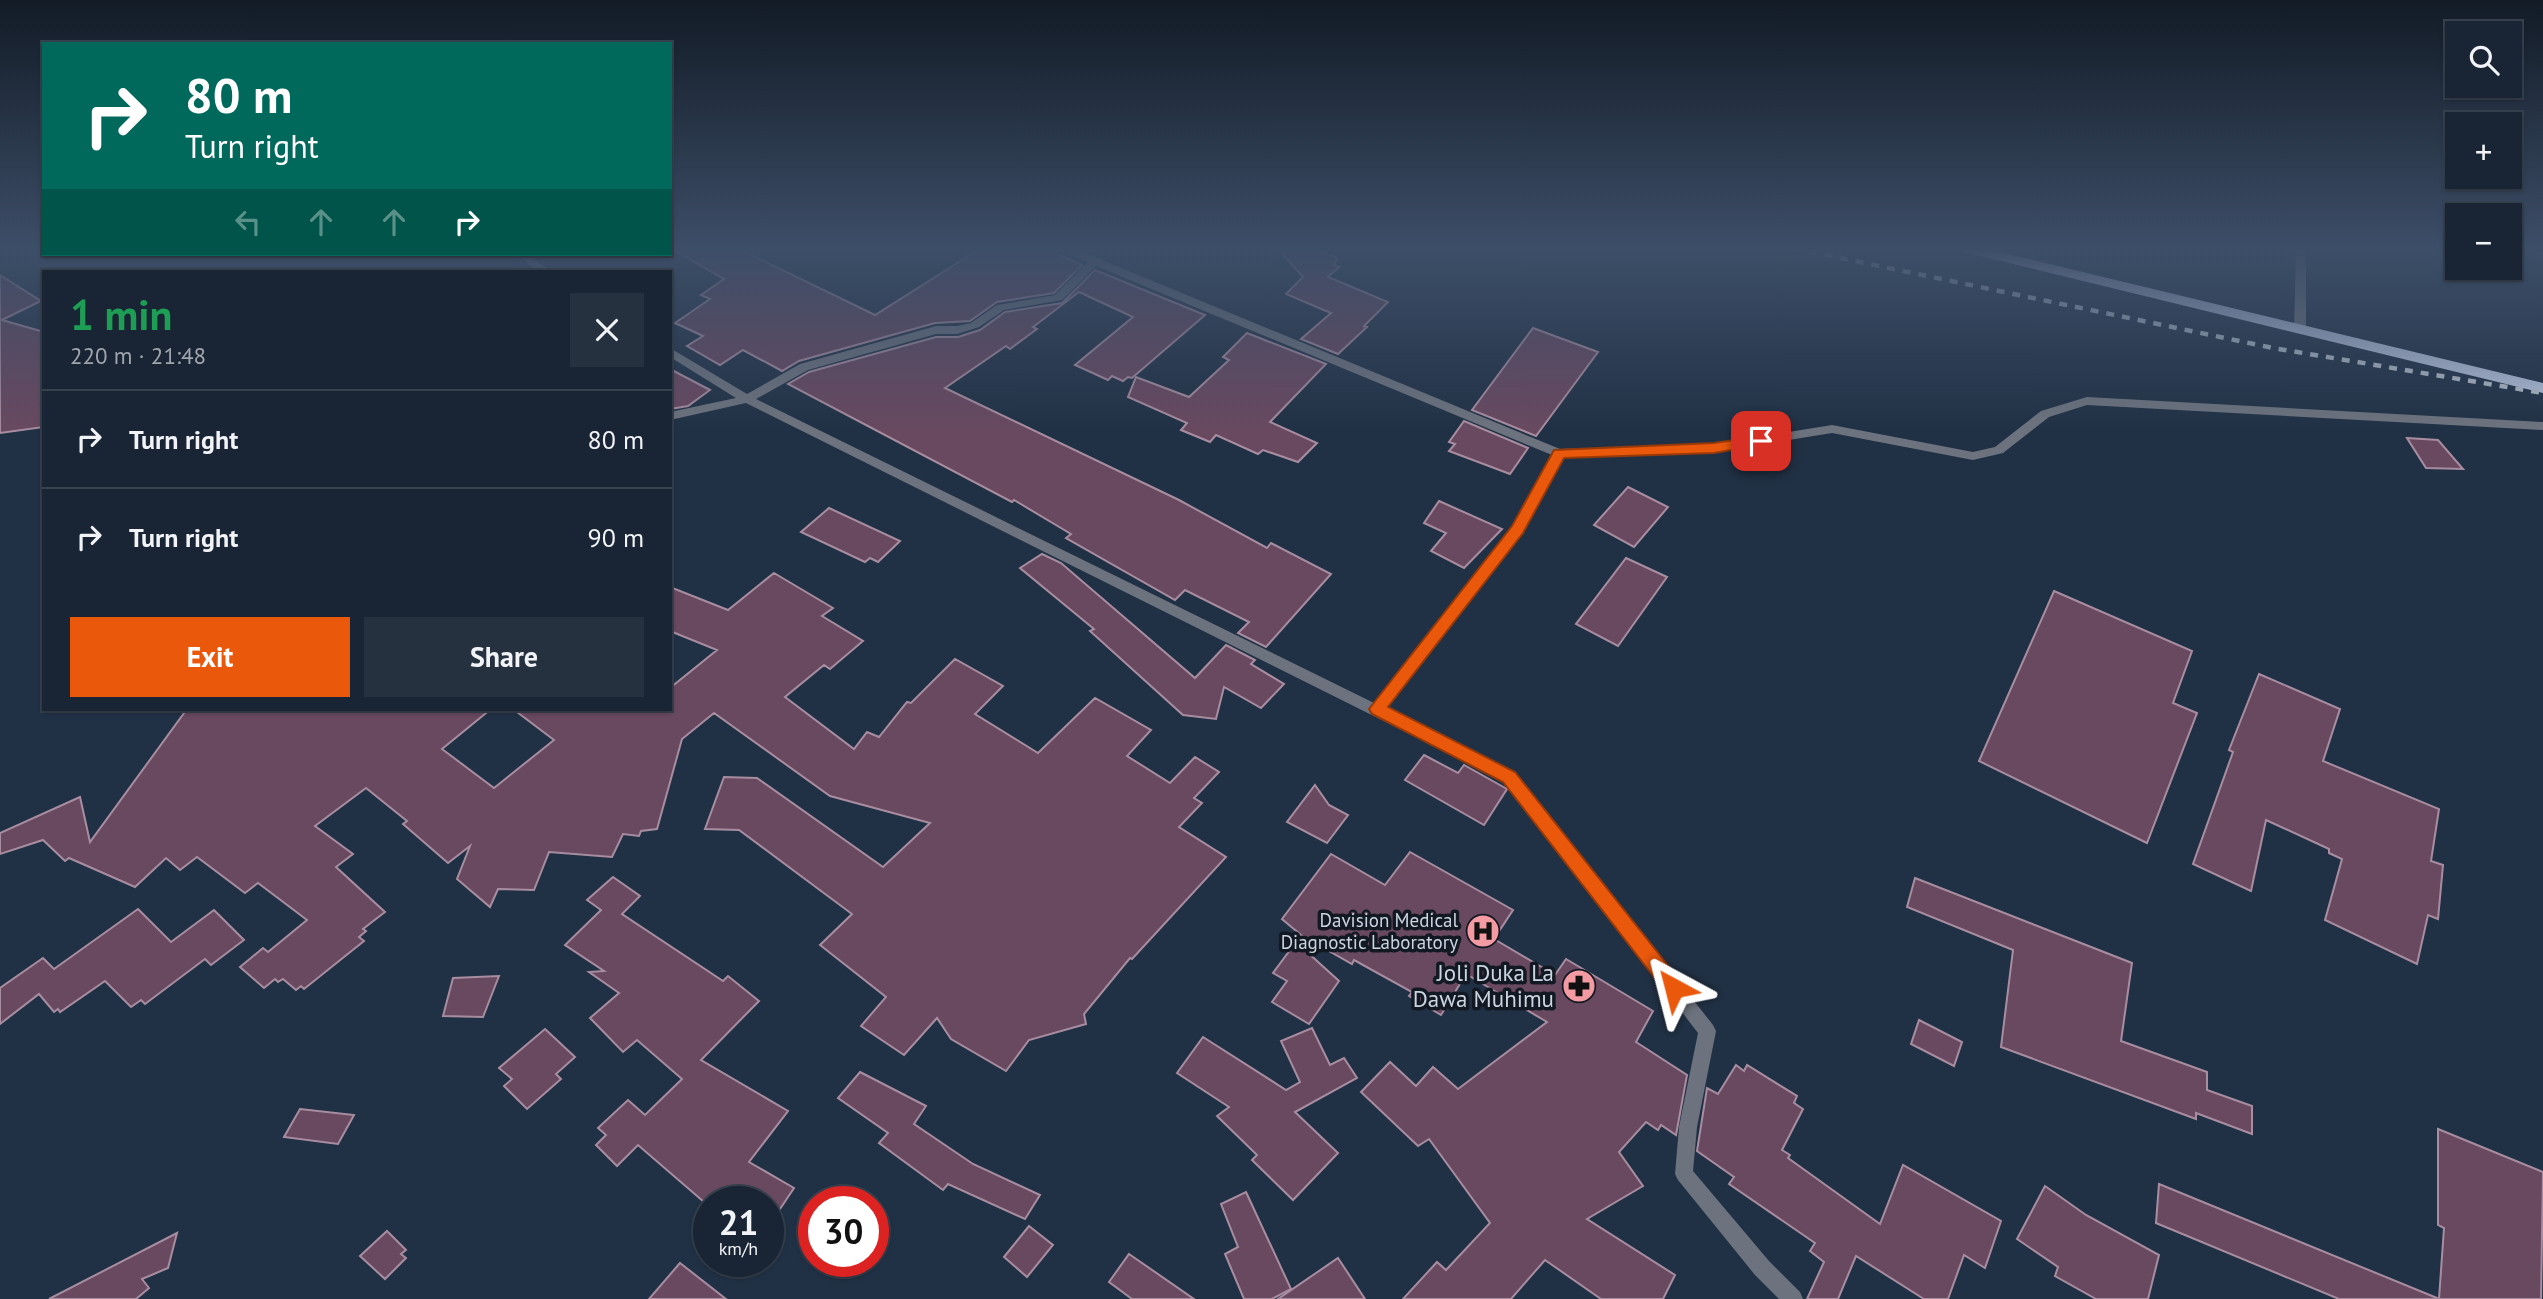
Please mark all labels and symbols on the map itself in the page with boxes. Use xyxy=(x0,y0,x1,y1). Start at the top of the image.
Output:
pin xyxy=(1731,411,1791,471)
place label: Davision Medical Diagnostic Laboratory xyxy=(1281,908,1458,954)
hospital icon: Davision Medical Diagnostic Laboratory xyxy=(1464,912,1502,950)
position arrow xyxy=(1637,951,1711,1025)
place label: Joli Duka La Dawa Muhimu xyxy=(1413,958,1554,1013)
pharmacy icon: Joli Duka La Dawa Muhimu xyxy=(1560,967,1598,1005)
speed limit sign: 30 xyxy=(798,1186,889,1277)

